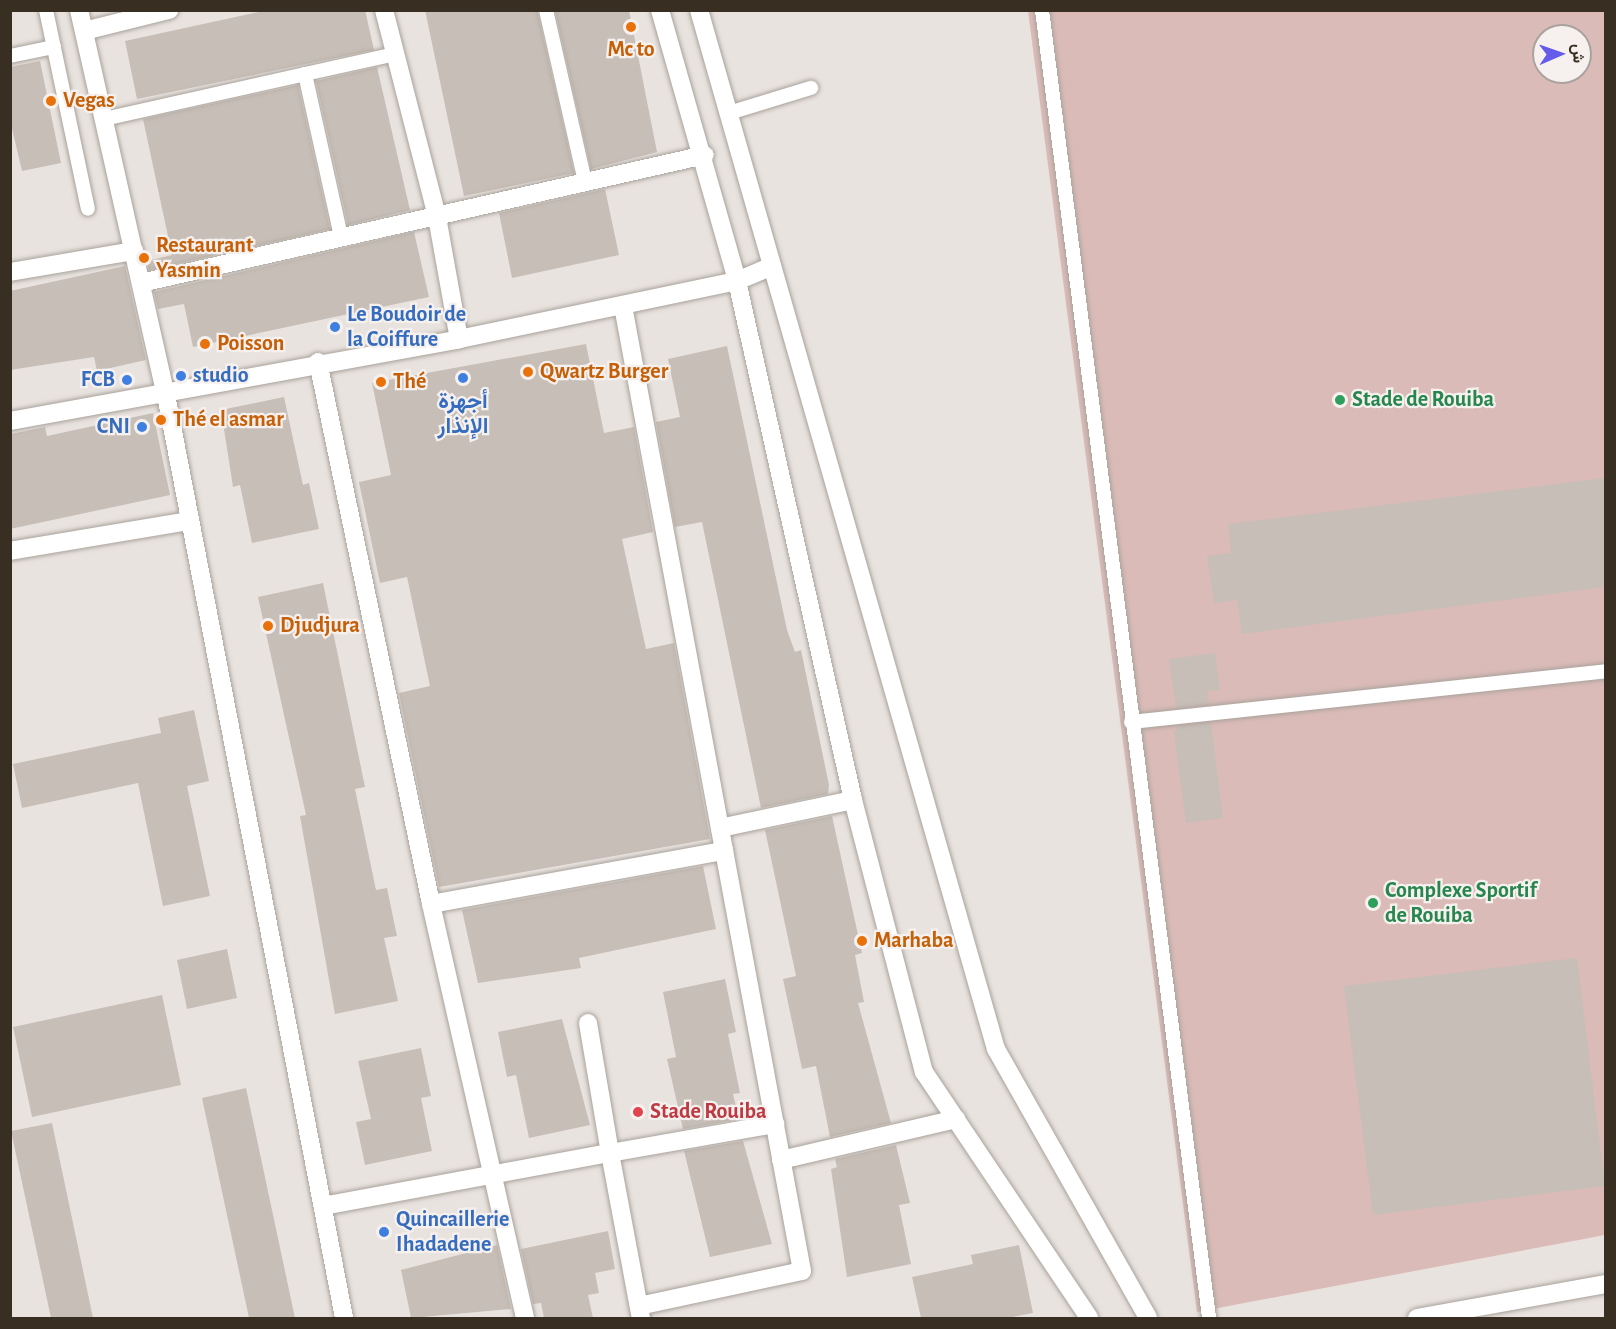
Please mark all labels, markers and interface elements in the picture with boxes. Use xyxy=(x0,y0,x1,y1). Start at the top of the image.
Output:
marker: Mc to xyxy=(624,20,638,34)
north arrow xyxy=(1532,24,1592,84)
place label: Mc to xyxy=(607,37,655,63)
text: ش xyxy=(1570,44,1586,63)
place label: Vegas xyxy=(63,88,115,114)
marker: Vegas xyxy=(44,94,58,108)
place label: Restaurant Yasmin xyxy=(156,232,253,284)
marker: Restaurant Yasmin xyxy=(137,251,151,265)
place label: Le Boudoir de la Coiffure xyxy=(347,301,466,352)
marker: Le Boudoir de la Coiffure xyxy=(328,320,342,334)
place label: Poisson xyxy=(217,331,284,357)
marker: Poisson xyxy=(198,337,212,351)
place label: Qwartz Burger xyxy=(540,359,668,385)
place label: studio xyxy=(193,363,249,389)
marker: Qwartz Burger xyxy=(521,365,535,379)
place label: FCB xyxy=(81,367,115,393)
marker: studio xyxy=(174,369,188,383)
place label: Thé xyxy=(393,369,426,395)
marker: أجهزة الإنذار xyxy=(456,371,470,385)
marker: FCB xyxy=(120,373,134,387)
marker: Thé xyxy=(374,375,388,389)
place label: Stade de Rouiba xyxy=(1352,387,1494,413)
place label: أجهزة الإنذار xyxy=(438,388,488,440)
marker: Stade de Rouiba xyxy=(1333,393,1347,407)
place label: Thé el asmar xyxy=(173,407,284,433)
marker: Thé el asmar xyxy=(154,413,168,427)
place label: CNI xyxy=(97,414,130,440)
marker: CNI xyxy=(135,420,149,434)
place label: Djudjura xyxy=(280,613,360,639)
marker: Djudjura xyxy=(261,619,275,633)
place label: Complexe Sportif de Rouiba xyxy=(1385,877,1537,928)
marker: Complexe Sportif de Rouiba xyxy=(1366,896,1380,910)
place label: Marhaba xyxy=(874,928,954,954)
marker: Marhaba xyxy=(855,934,869,948)
place label: Stade Rouiba xyxy=(650,1099,767,1125)
marker: Stade Rouiba xyxy=(631,1105,645,1119)
place label: Quincaillerie Ihadadene xyxy=(396,1206,509,1258)
marker: Quincaillerie Ihadadene xyxy=(377,1225,391,1239)

